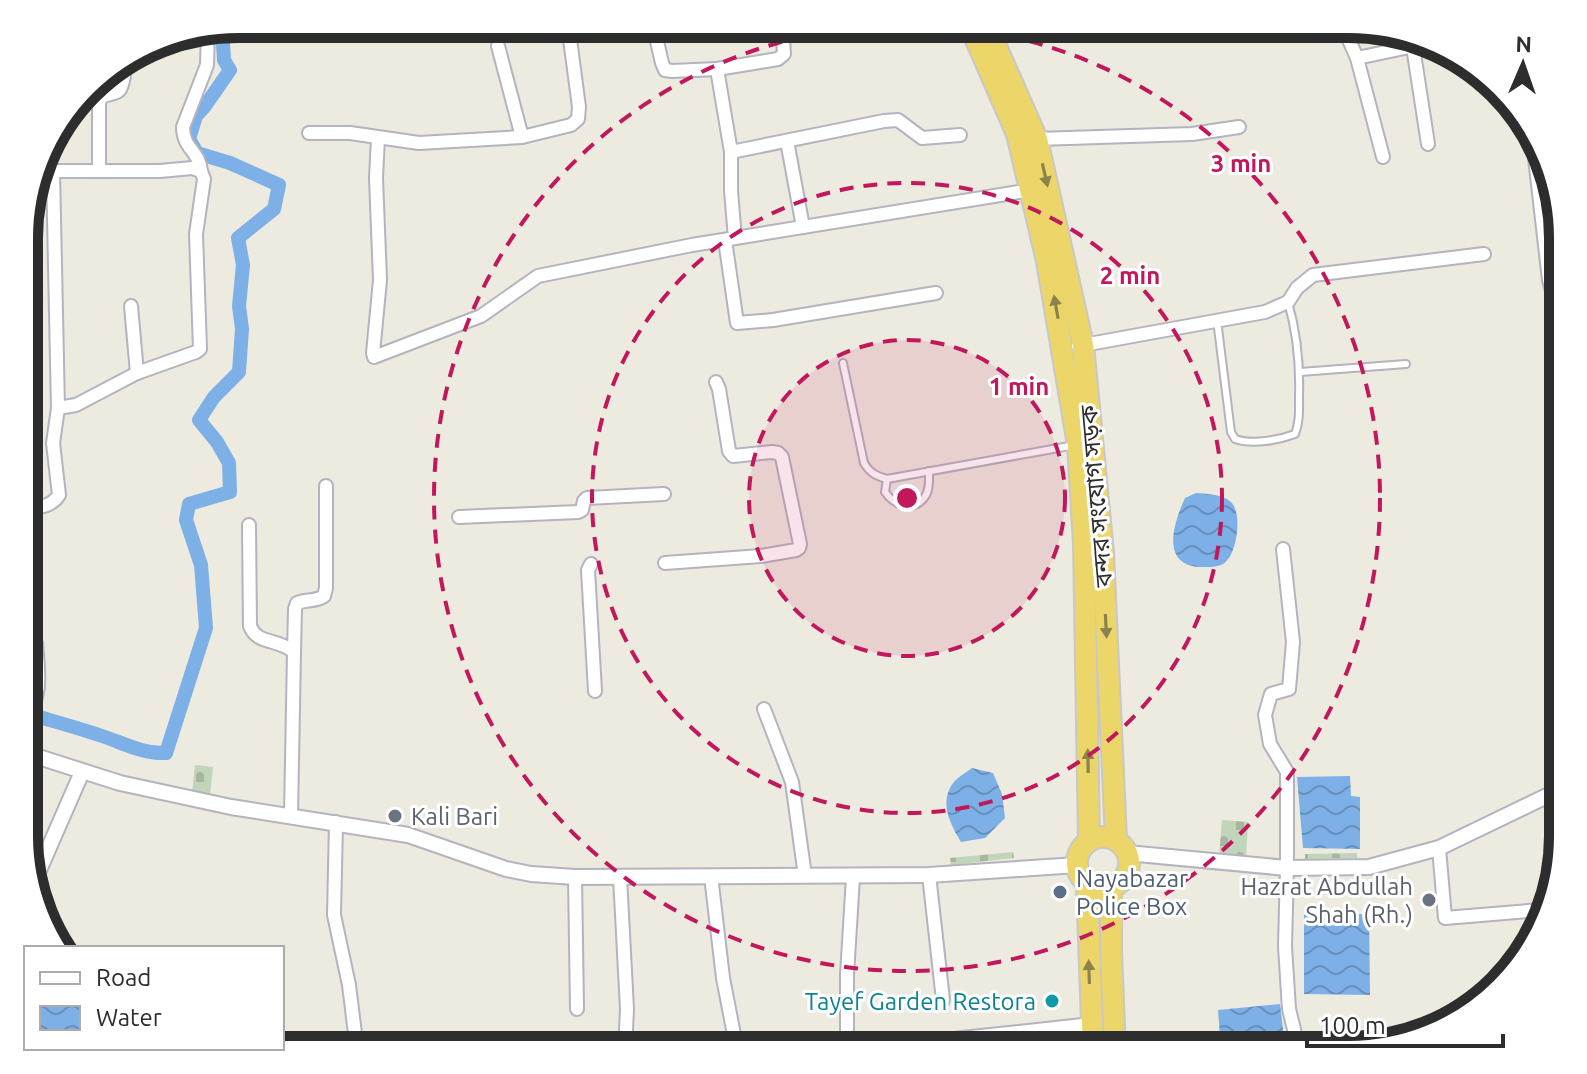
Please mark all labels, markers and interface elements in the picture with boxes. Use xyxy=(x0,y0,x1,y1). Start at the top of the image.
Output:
north arrow xyxy=(1483,24,1563,104)
text: N xyxy=(1515,31,1532,56)
text: 3 min xyxy=(1211,150,1271,177)
one-way arrow xyxy=(1039,162,1052,187)
text: 2 min xyxy=(1100,262,1160,289)
one-way arrow xyxy=(1049,295,1061,320)
text: 1 min xyxy=(989,373,1049,400)
street label: বন্দর সংযোগ সড়ক xyxy=(1075,403,1117,589)
centre of rings xyxy=(893,484,921,512)
one-way arrow xyxy=(1100,614,1113,639)
one-way arrow xyxy=(1082,748,1094,773)
place label: Kali Bari xyxy=(411,803,498,830)
marker: Kali Bari xyxy=(386,807,404,825)
place label: Nayabazar Police Box xyxy=(1076,865,1188,920)
place label: Hazrat Abdullah Shah (Rh.) xyxy=(1241,873,1413,928)
marker: Nayabazar Police Box xyxy=(1051,883,1069,901)
marker: Hazrat Abdullah Shah (Rh.) xyxy=(1420,891,1438,909)
legend xyxy=(24,946,284,1050)
one-way arrow xyxy=(1083,959,1096,984)
text: Road xyxy=(96,964,151,991)
place label: Tayef Garden Restora xyxy=(805,988,1036,1015)
marker: Tayef Garden Restora xyxy=(1043,992,1061,1010)
scale bar xyxy=(1307,998,1503,1048)
text: Water xyxy=(96,1004,162,1031)
text: 100 m xyxy=(1319,1012,1386,1039)

